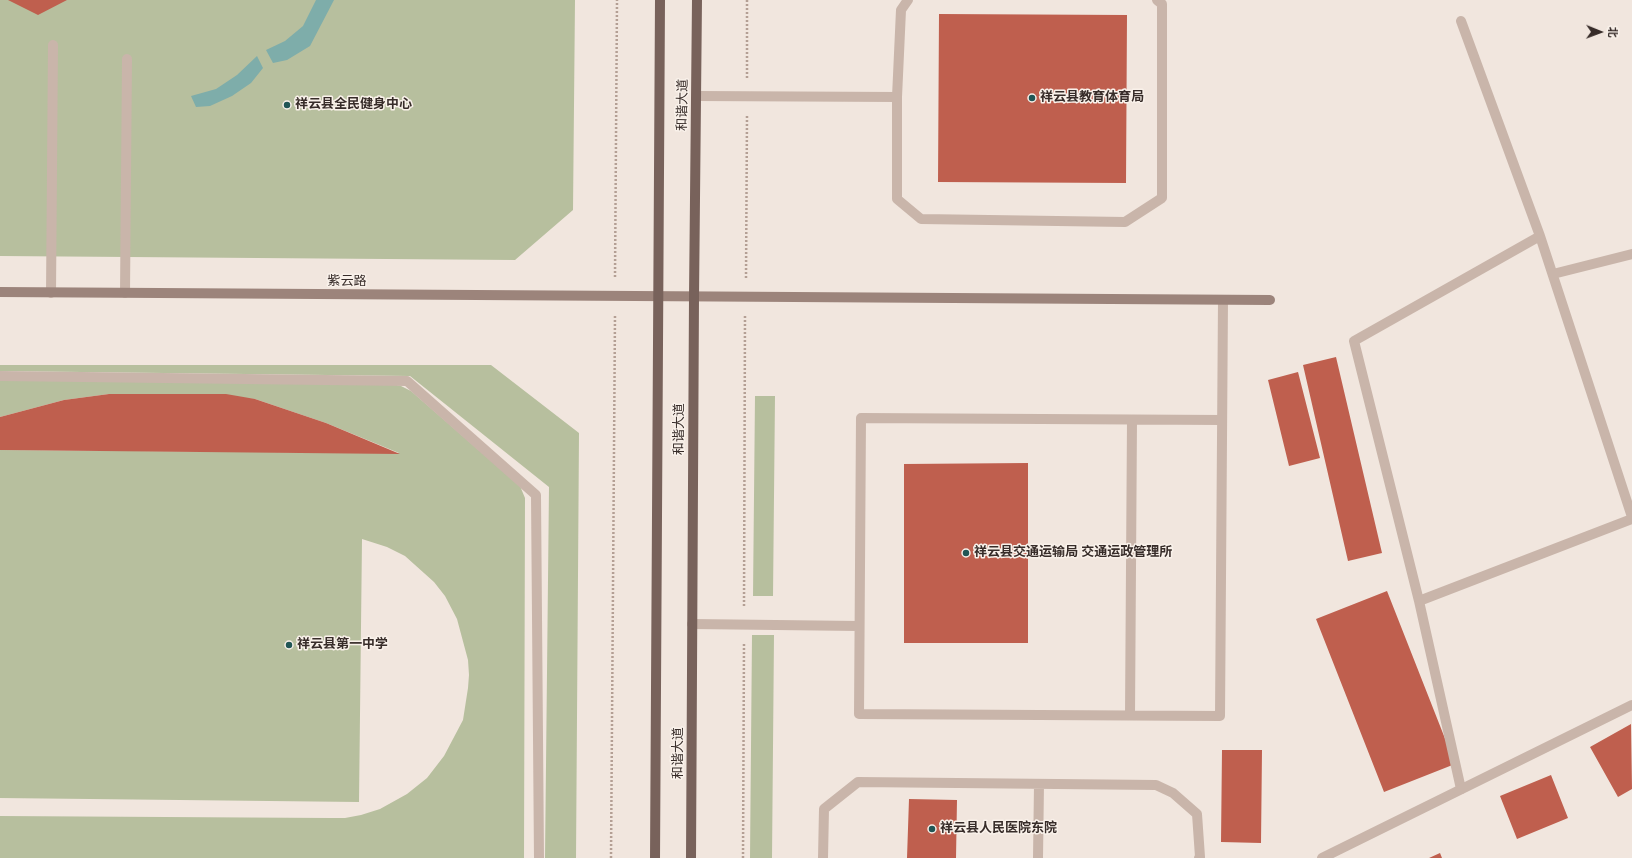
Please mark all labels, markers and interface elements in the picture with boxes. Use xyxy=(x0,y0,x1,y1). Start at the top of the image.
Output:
north arrow xyxy=(1580,12,1620,52)
text: 北 xyxy=(1605,27,1619,38)
street label: 和谐大道 xyxy=(676,79,692,131)
place label: 祥云县教育体育局 xyxy=(1040,90,1144,106)
marker: 祥云县教育体育局 xyxy=(1027,93,1037,103)
place label: 祥云县全民健身中心 xyxy=(295,97,412,113)
marker: 祥云县全民健身中心 xyxy=(282,100,292,110)
street label: 紫云路 xyxy=(328,274,366,290)
street label: 和谐大道 xyxy=(672,403,688,455)
place label: 祥云县交通运输局 交通运政管理所 xyxy=(974,545,1172,561)
marker: 祥云县交通运输局 交通运政管理所 xyxy=(961,548,971,558)
place label: 祥云县第一中学 xyxy=(297,637,388,653)
marker: 祥云县第一中学 xyxy=(284,640,294,650)
street label: 和谐大道 xyxy=(671,727,687,779)
place label: 祥云县人民医院东院 xyxy=(940,821,1057,837)
marker: 祥云县人民医院东院 xyxy=(927,824,937,834)

